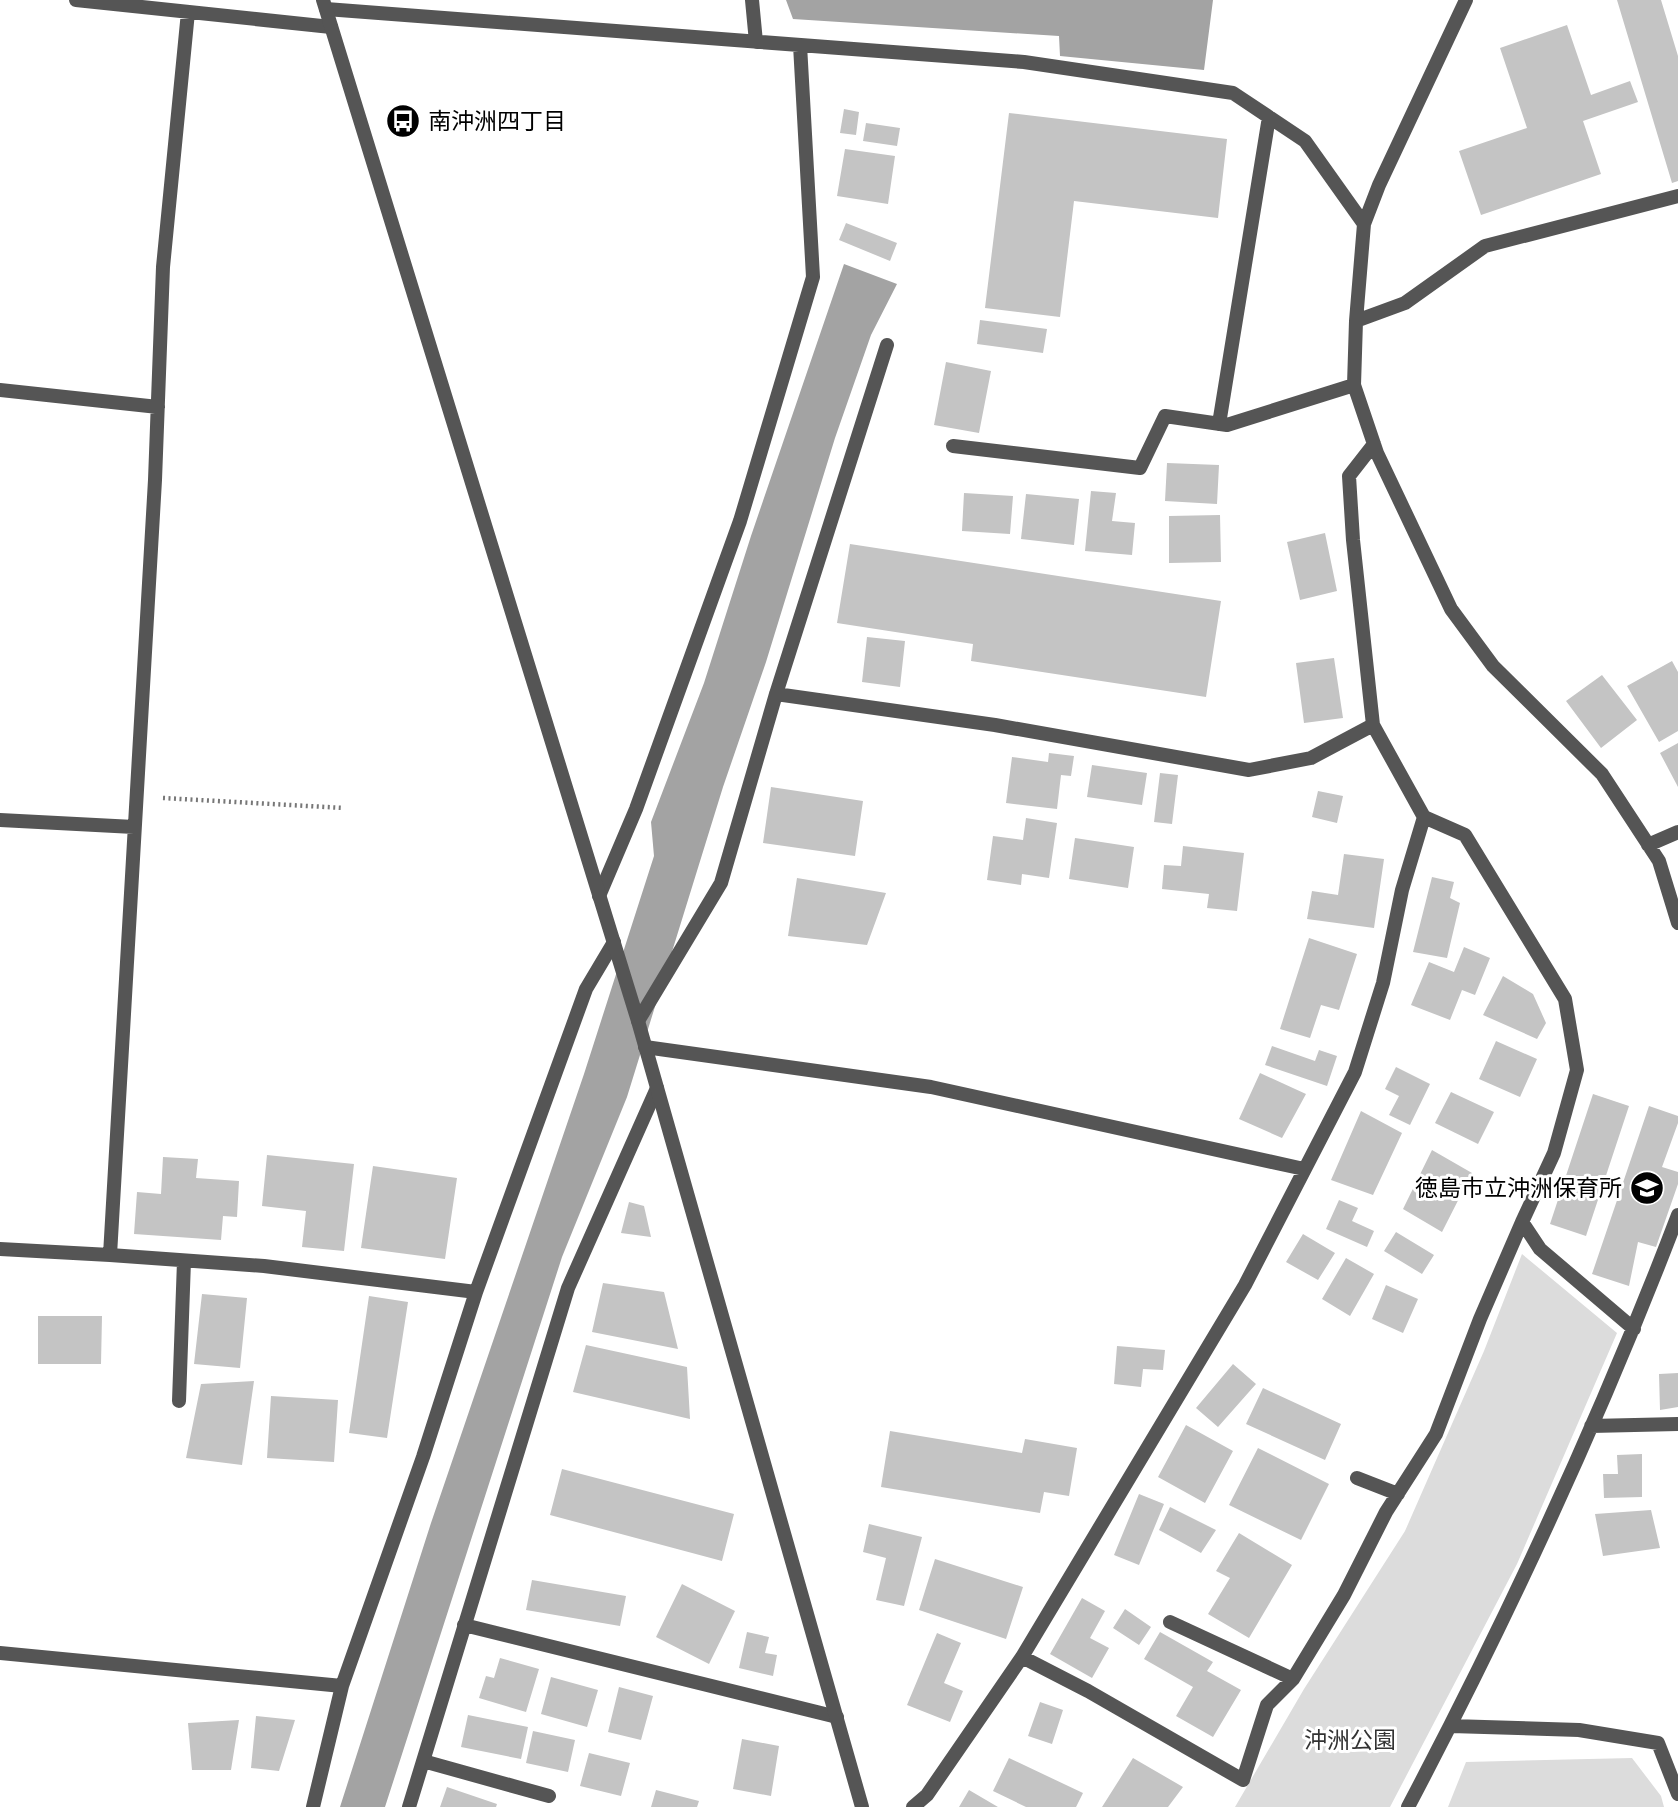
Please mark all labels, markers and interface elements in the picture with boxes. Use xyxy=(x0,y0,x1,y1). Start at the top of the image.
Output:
bus stop icon: 南沖洲四丁目 xyxy=(384,102,422,140)
place label: 南沖洲四丁目 xyxy=(428,108,566,133)
school or university icon: 徳島市立沖洲保育所 xyxy=(1628,1169,1666,1207)
place label: 徳島市立沖洲保育所 xyxy=(1415,1175,1622,1200)
park label: 沖洲公園 xyxy=(1304,1727,1396,1752)

